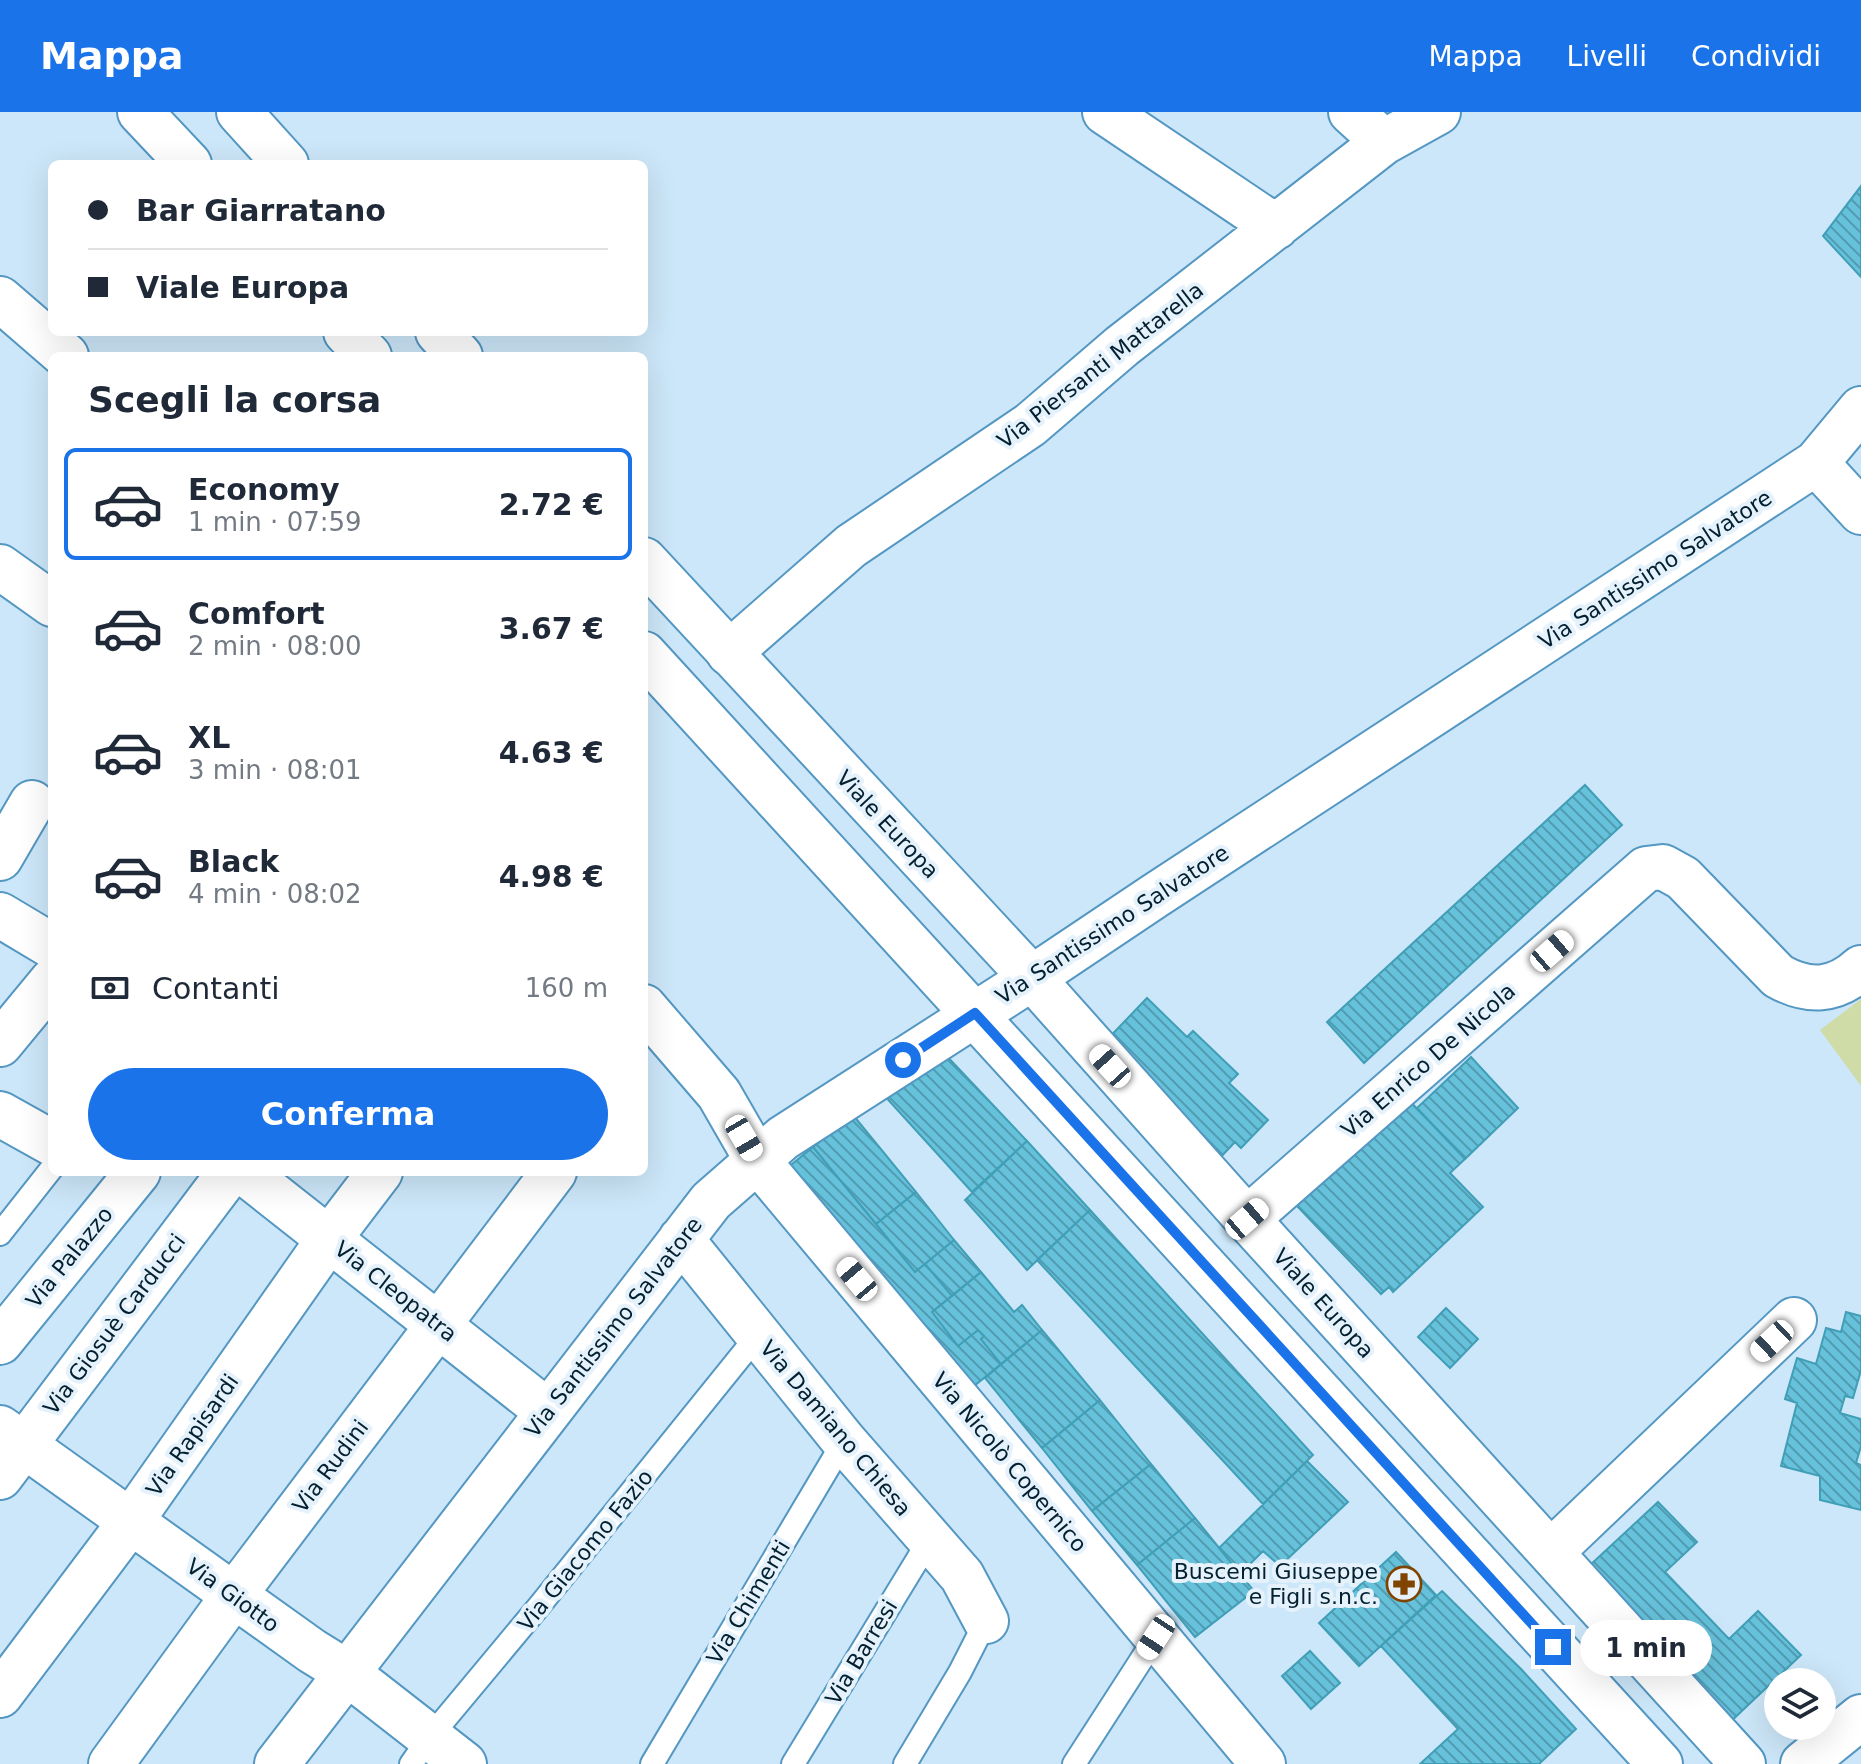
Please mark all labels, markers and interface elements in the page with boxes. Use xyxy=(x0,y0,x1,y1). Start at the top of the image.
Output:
text: Mappa xyxy=(40,34,184,78)
text: Mappa xyxy=(1429,40,1523,73)
text: Livelli xyxy=(1567,40,1647,73)
text: Condividi xyxy=(1691,40,1821,73)
text: Bar Giarratano xyxy=(136,193,386,228)
text: Viale Europa xyxy=(136,270,349,305)
street label: Via Piersanti Mattarella xyxy=(992,277,1208,454)
text: Scegli la corsa xyxy=(88,379,381,420)
icon: car xyxy=(92,468,164,540)
text: Economy xyxy=(188,472,340,507)
street label: Via Santissimo Salvatore xyxy=(1534,485,1776,654)
text: 2.72 € xyxy=(499,487,604,522)
text: 1 min · 07:59 xyxy=(188,507,362,537)
icon: car xyxy=(92,592,164,664)
text: Comfort xyxy=(188,596,325,631)
text: 3.67 € xyxy=(499,611,604,646)
text: 2 min · 08:00 xyxy=(188,631,362,661)
icon: car xyxy=(92,716,164,788)
text: XL xyxy=(188,720,230,755)
text: 4.63 € xyxy=(499,735,604,770)
text: 3 min · 08:01 xyxy=(188,755,362,785)
street label: Viale Europa xyxy=(831,765,944,883)
icon: car xyxy=(92,840,164,912)
street label: Via Santissimo Salvatore xyxy=(991,840,1233,1009)
text: Black xyxy=(188,844,279,879)
text: 4.98 € xyxy=(499,859,604,894)
text: 4 min · 08:02 xyxy=(188,879,362,909)
car xyxy=(1526,926,1578,976)
icon: cash xyxy=(88,966,132,1010)
text: Contanti xyxy=(152,971,280,1006)
text: 160 m xyxy=(525,973,608,1003)
street label: Via Enrico De Nicola xyxy=(1336,978,1520,1143)
car xyxy=(1085,1040,1135,1092)
route start xyxy=(885,1042,921,1078)
button: Conferma xyxy=(88,1068,608,1160)
car xyxy=(722,1111,766,1165)
car xyxy=(1221,1194,1273,1244)
street label: Via Palazzo xyxy=(21,1202,118,1313)
street label: Via Santissimo Salvatore xyxy=(520,1212,707,1442)
street label: Via Giosuè Carducci xyxy=(38,1229,190,1419)
street label: Via Cleopatra xyxy=(330,1236,462,1347)
street label: Viale Europa xyxy=(1268,1244,1379,1363)
car xyxy=(832,1253,882,1305)
car xyxy=(1746,1316,1798,1366)
street label: Via Damiano Chiesa xyxy=(755,1336,916,1521)
street label: Via Nicolò Copernico xyxy=(927,1368,1092,1557)
street label: Via Rapisardi xyxy=(141,1369,244,1501)
street label: Via Rudini xyxy=(287,1415,373,1518)
street label: Via Giacomo Fazio xyxy=(513,1465,658,1636)
street label: Via Chimenti xyxy=(702,1536,795,1669)
street label: Via Giotto xyxy=(181,1553,284,1637)
place label: Buscemi Giuseppe e Figli s.n.c. xyxy=(1174,1559,1378,1609)
pharmacy icon: Buscemi Giuseppe e Figli s.n.c. xyxy=(1385,1565,1423,1603)
street label: Via Barresi xyxy=(820,1595,903,1709)
car xyxy=(1133,1610,1179,1664)
callout: 1 min xyxy=(1581,1619,1713,1675)
route end xyxy=(1535,1629,1571,1665)
text: 1 min xyxy=(1605,1633,1687,1663)
map controls xyxy=(1764,1668,1836,1740)
button: layers xyxy=(1764,1668,1836,1740)

